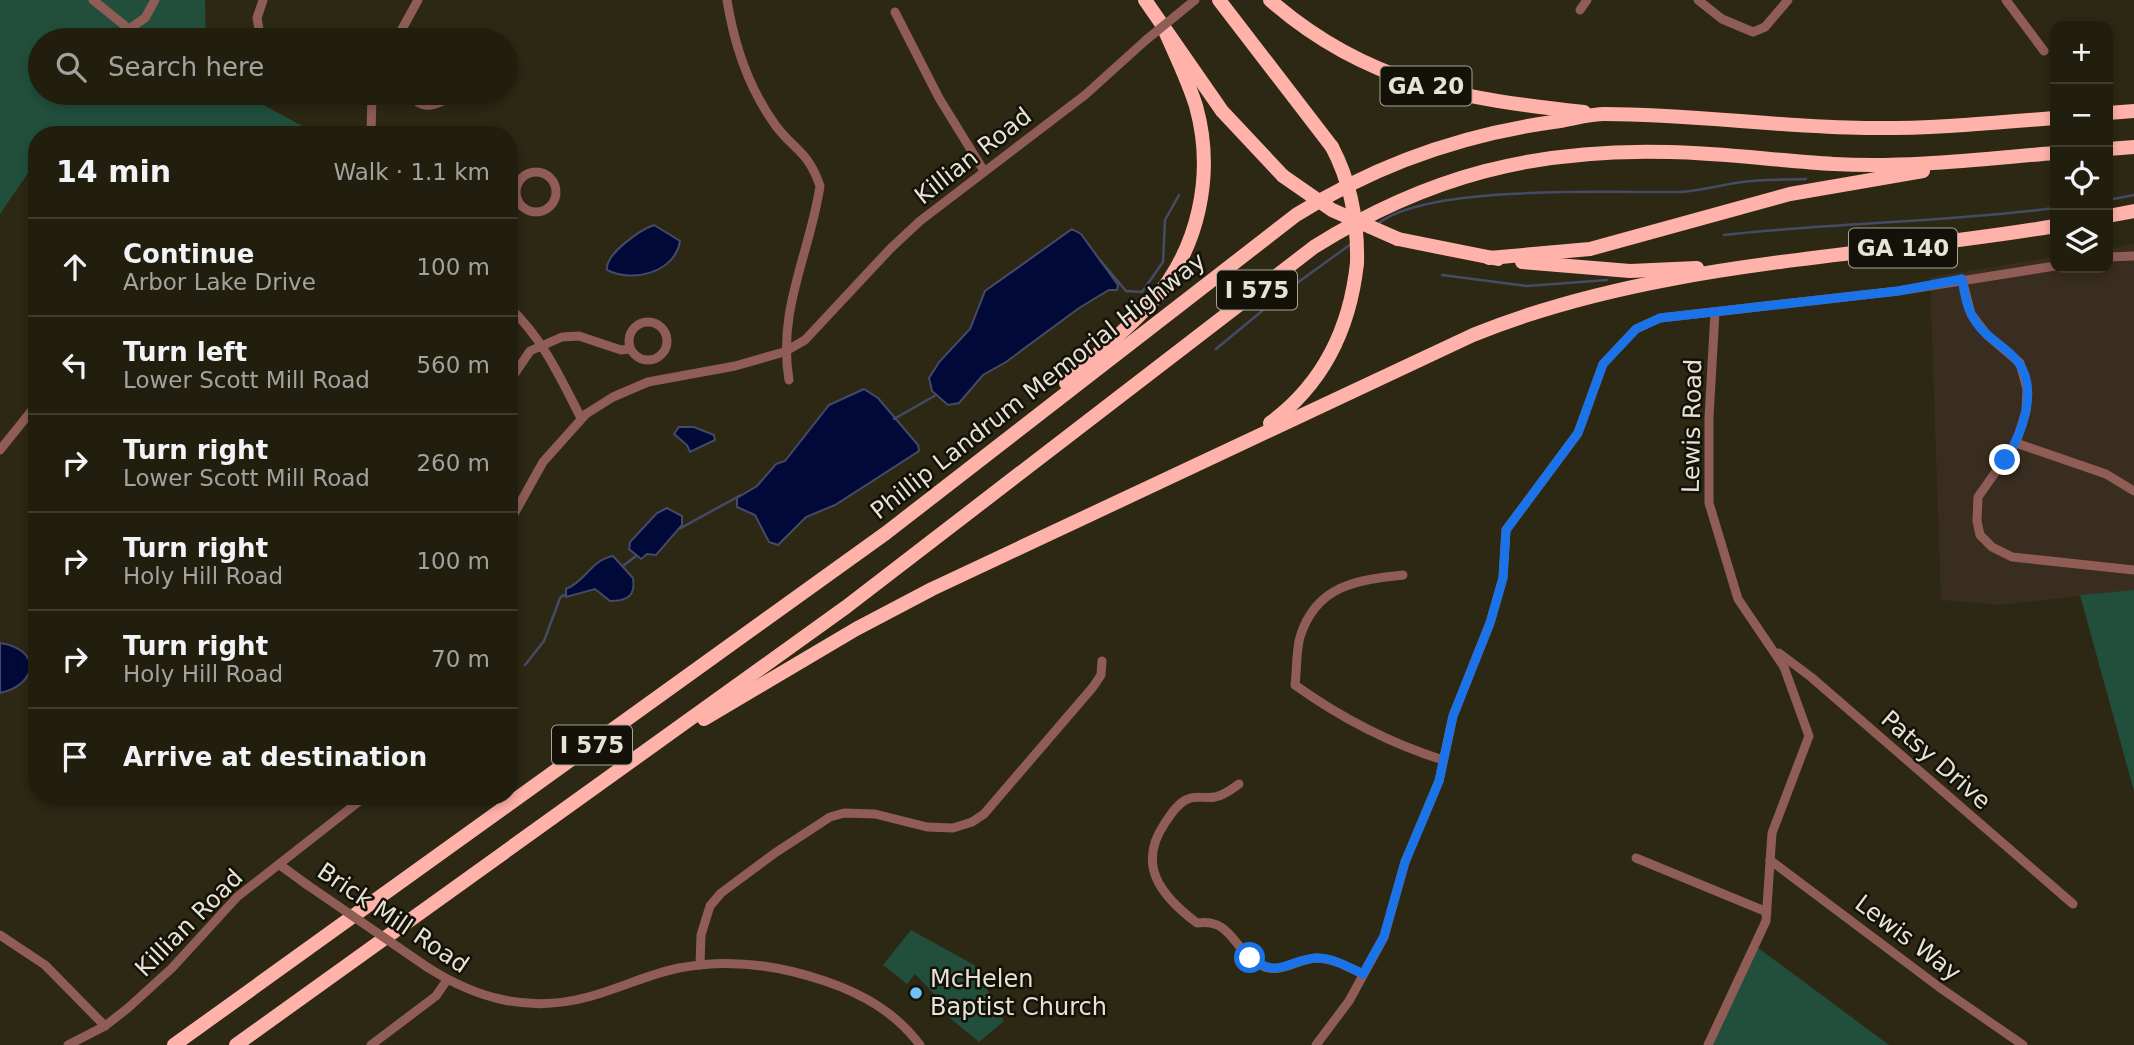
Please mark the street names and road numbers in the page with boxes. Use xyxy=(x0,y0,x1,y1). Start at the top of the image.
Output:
road number: GA 20 xyxy=(1380,66,1472,106)
street label: Killian Road xyxy=(909,102,1037,210)
road number: GA 140 xyxy=(1849,229,1957,268)
street label: Phillip Landrum Memorial Highway xyxy=(865,247,1211,525)
road number: I 575 xyxy=(1217,270,1297,310)
street label: Lewis Road xyxy=(1677,359,1707,493)
street label: Patsy Drive xyxy=(1876,705,1996,815)
road number: I 575 xyxy=(552,726,632,764)
street label: Brick Mill Road xyxy=(312,857,474,979)
street label: Killian Road xyxy=(130,864,248,982)
street label: Lewis Way xyxy=(1850,889,1966,987)

